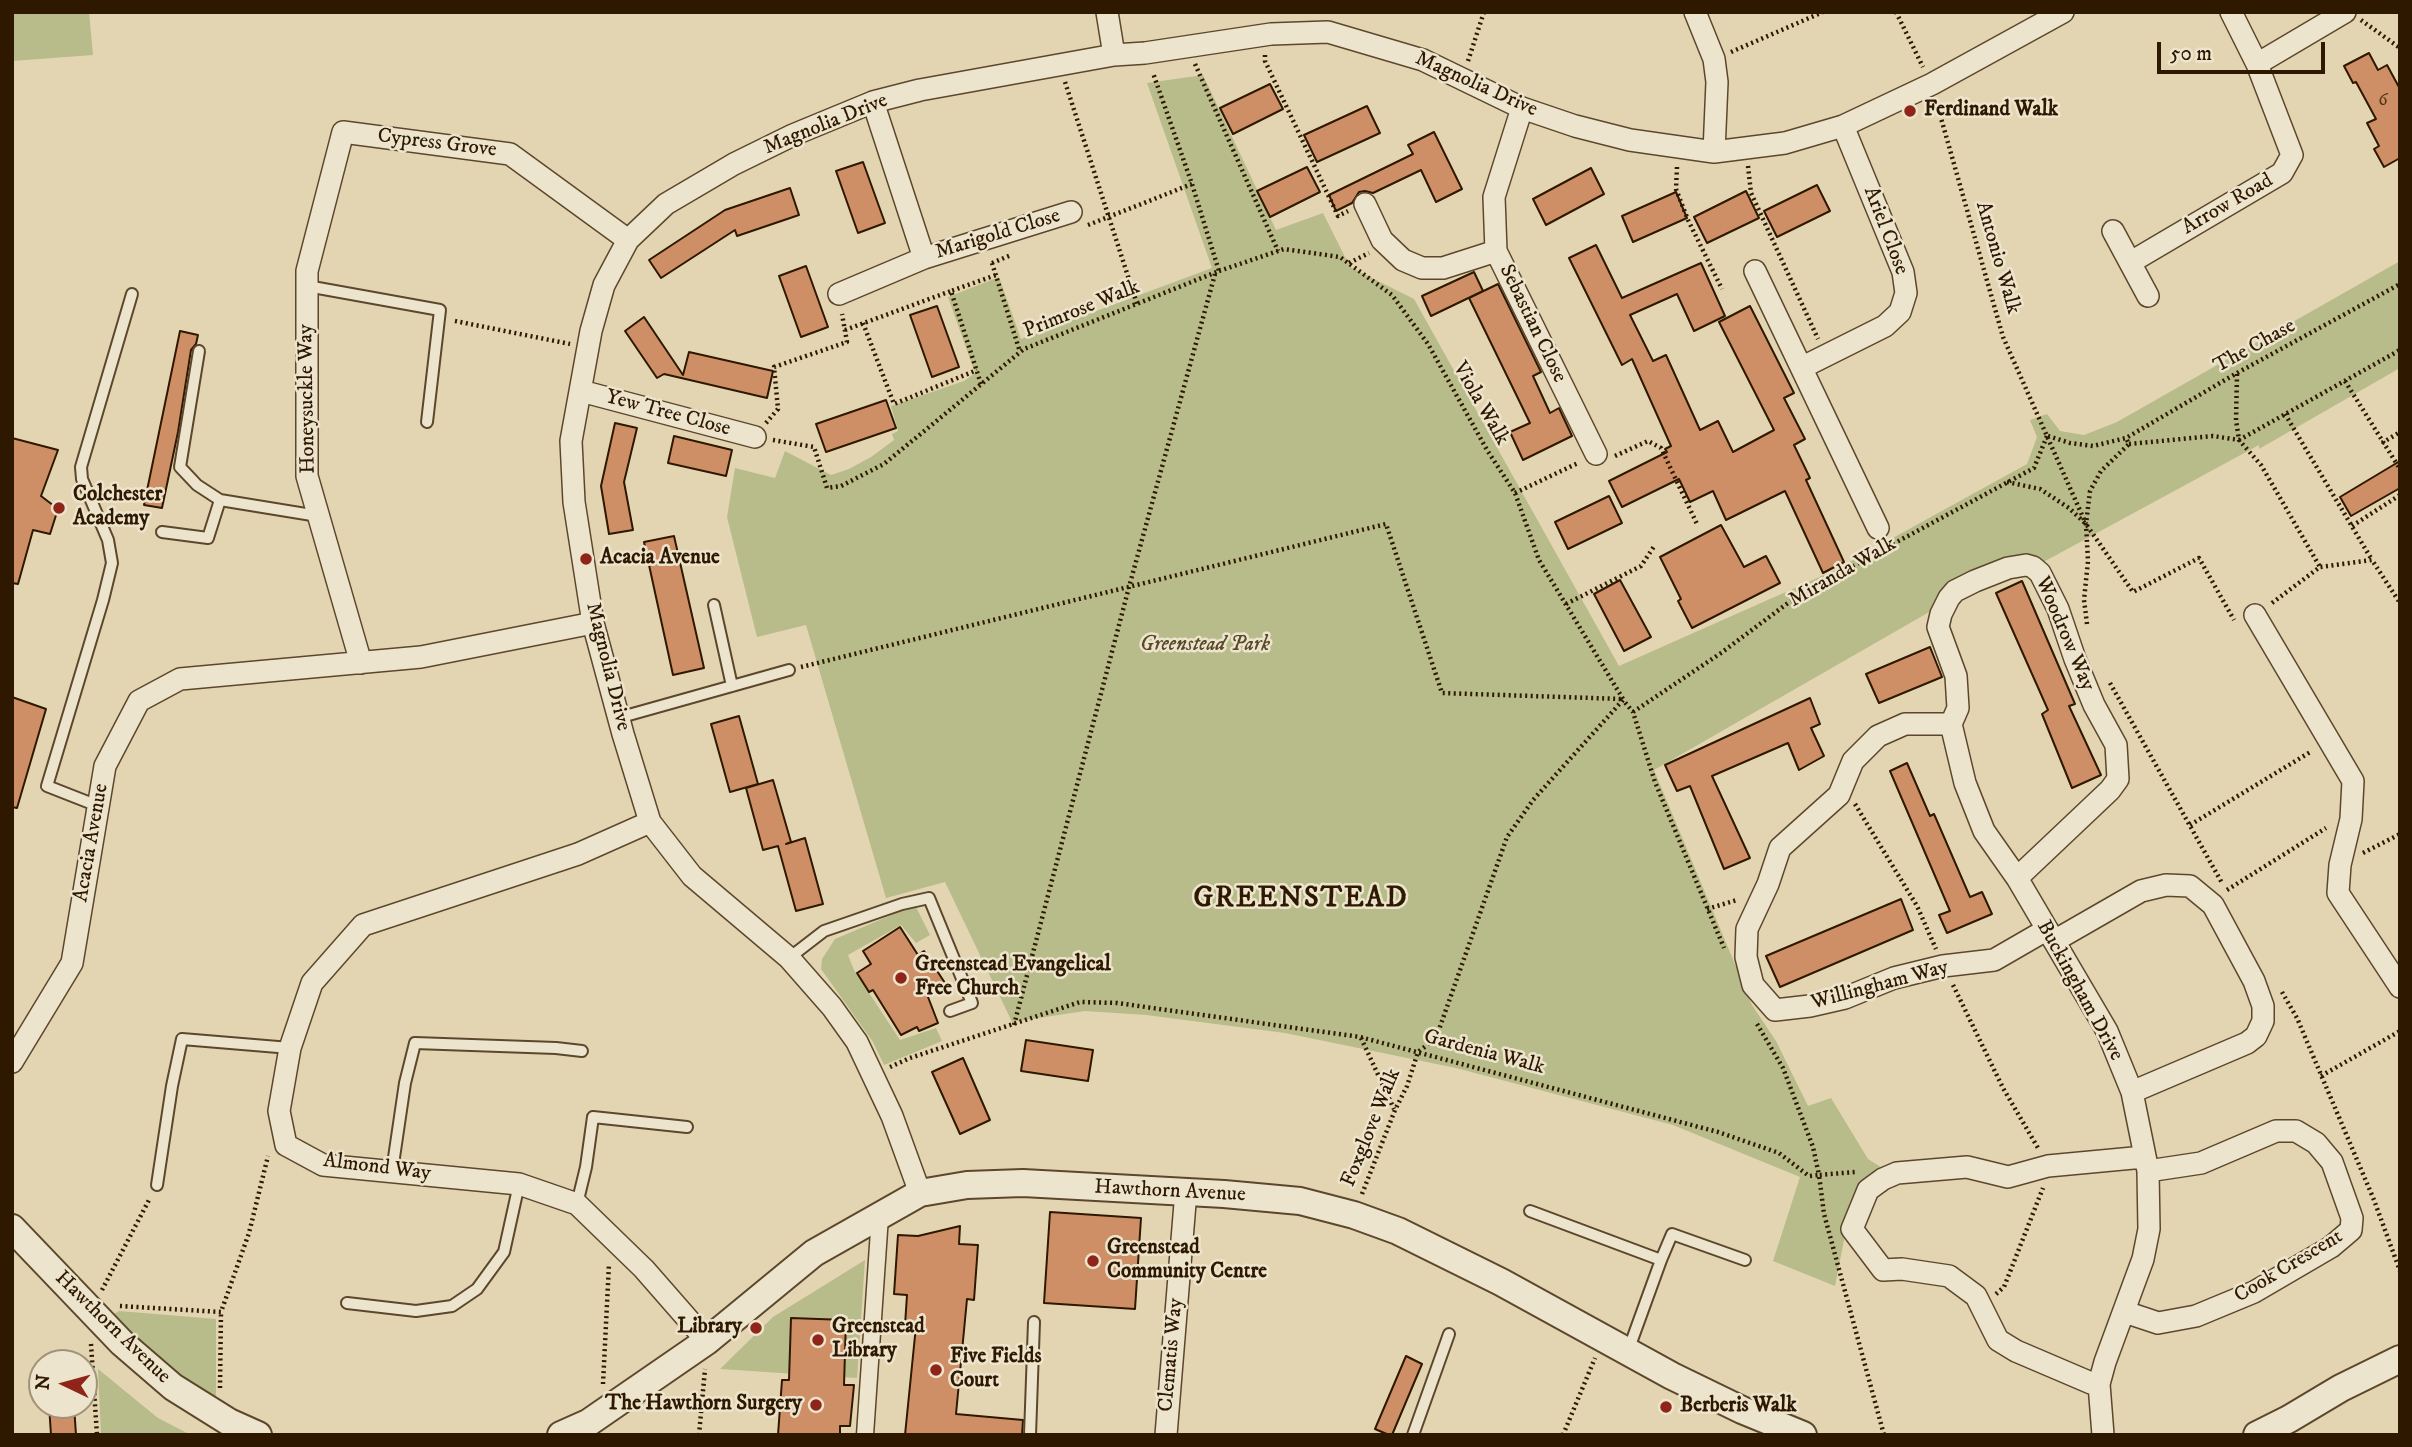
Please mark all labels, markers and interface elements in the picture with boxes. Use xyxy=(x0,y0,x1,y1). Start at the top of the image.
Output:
scale bar xyxy=(2160,28,2328,72)
text: 50 m xyxy=(2170,41,2212,67)
street label: Magnolia Drive xyxy=(1411,47,1541,123)
street label: Magnolia Drive xyxy=(760,89,892,161)
house number: 6 xyxy=(2378,90,2388,112)
place label: Ferdinand Walk xyxy=(1924,98,2058,124)
marker: Ferdinand Walk xyxy=(1902,103,1918,119)
street label: Cypress Grove xyxy=(376,124,498,164)
street label: Arrow Road xyxy=(2178,169,2278,241)
street label: Ariel Close xyxy=(1857,183,1913,279)
street label: Antonio Walk xyxy=(1969,199,2025,317)
street label: Marigold Close xyxy=(933,204,1063,266)
street label: Sebastian Close xyxy=(1493,261,1571,387)
street label: Primrose Walk xyxy=(1020,275,1144,345)
street label: The Chase xyxy=(2210,314,2300,380)
street label: Honeysuckle Way xyxy=(294,324,322,474)
street label: Viola Walk xyxy=(1446,358,1514,450)
street label: Yew Tree Close xyxy=(603,385,733,443)
place label: Colchester Academy xyxy=(73,483,162,533)
marker: Colchester Academy xyxy=(51,500,67,516)
street label: Miranda Walk xyxy=(1785,532,1901,614)
place label: Acacia Avenue xyxy=(600,546,720,572)
marker: Acacia Avenue xyxy=(578,551,594,567)
street label: Woodrow Way xyxy=(2029,573,2099,695)
street label: Magnolia Drive xyxy=(579,600,635,734)
park label: Greenstead Park xyxy=(1140,633,1270,659)
street label: Acacia Avenue xyxy=(69,782,115,904)
district label: GREENSTEAD xyxy=(1195,883,1407,917)
street label: Buckingham Drive xyxy=(2030,916,2128,1066)
place label: Greenstead Evangelical Free Church xyxy=(915,953,1111,1003)
street label: Willingham Way xyxy=(1809,956,1951,1016)
marker: Greenstead Evangelical Free Church xyxy=(893,970,909,986)
street label: Gardenia Walk xyxy=(1421,1025,1547,1081)
street label: Foxglove Walk xyxy=(1337,1065,1407,1191)
street label: Almond Way xyxy=(322,1149,432,1187)
street label: Hawthorn Avenue xyxy=(1094,1175,1246,1209)
street label: Cook Crescent xyxy=(2230,1225,2348,1309)
place label: Greenstead Community Centre xyxy=(1107,1236,1267,1286)
marker: Greenstead Community Centre xyxy=(1085,1253,1101,1269)
street label: Hawthorn Avenue xyxy=(49,1266,175,1390)
street label: Clematis Way xyxy=(1154,1297,1190,1413)
place label: Library xyxy=(677,1315,742,1341)
place label: Greenstead Library xyxy=(832,1315,925,1365)
marker: Library xyxy=(748,1320,764,1336)
marker: Greenstead Library xyxy=(810,1332,826,1348)
place label: Five Fields Court xyxy=(950,1345,1041,1395)
north arrow xyxy=(28,1349,98,1419)
marker: Five Fields Court xyxy=(928,1362,944,1378)
text: N xyxy=(31,1374,56,1391)
place label: The Hawthorn Surgery xyxy=(605,1392,802,1418)
place label: Berberis Walk xyxy=(1680,1394,1797,1420)
marker: The Hawthorn Surgery xyxy=(808,1397,824,1413)
marker: Berberis Walk xyxy=(1658,1399,1674,1415)

